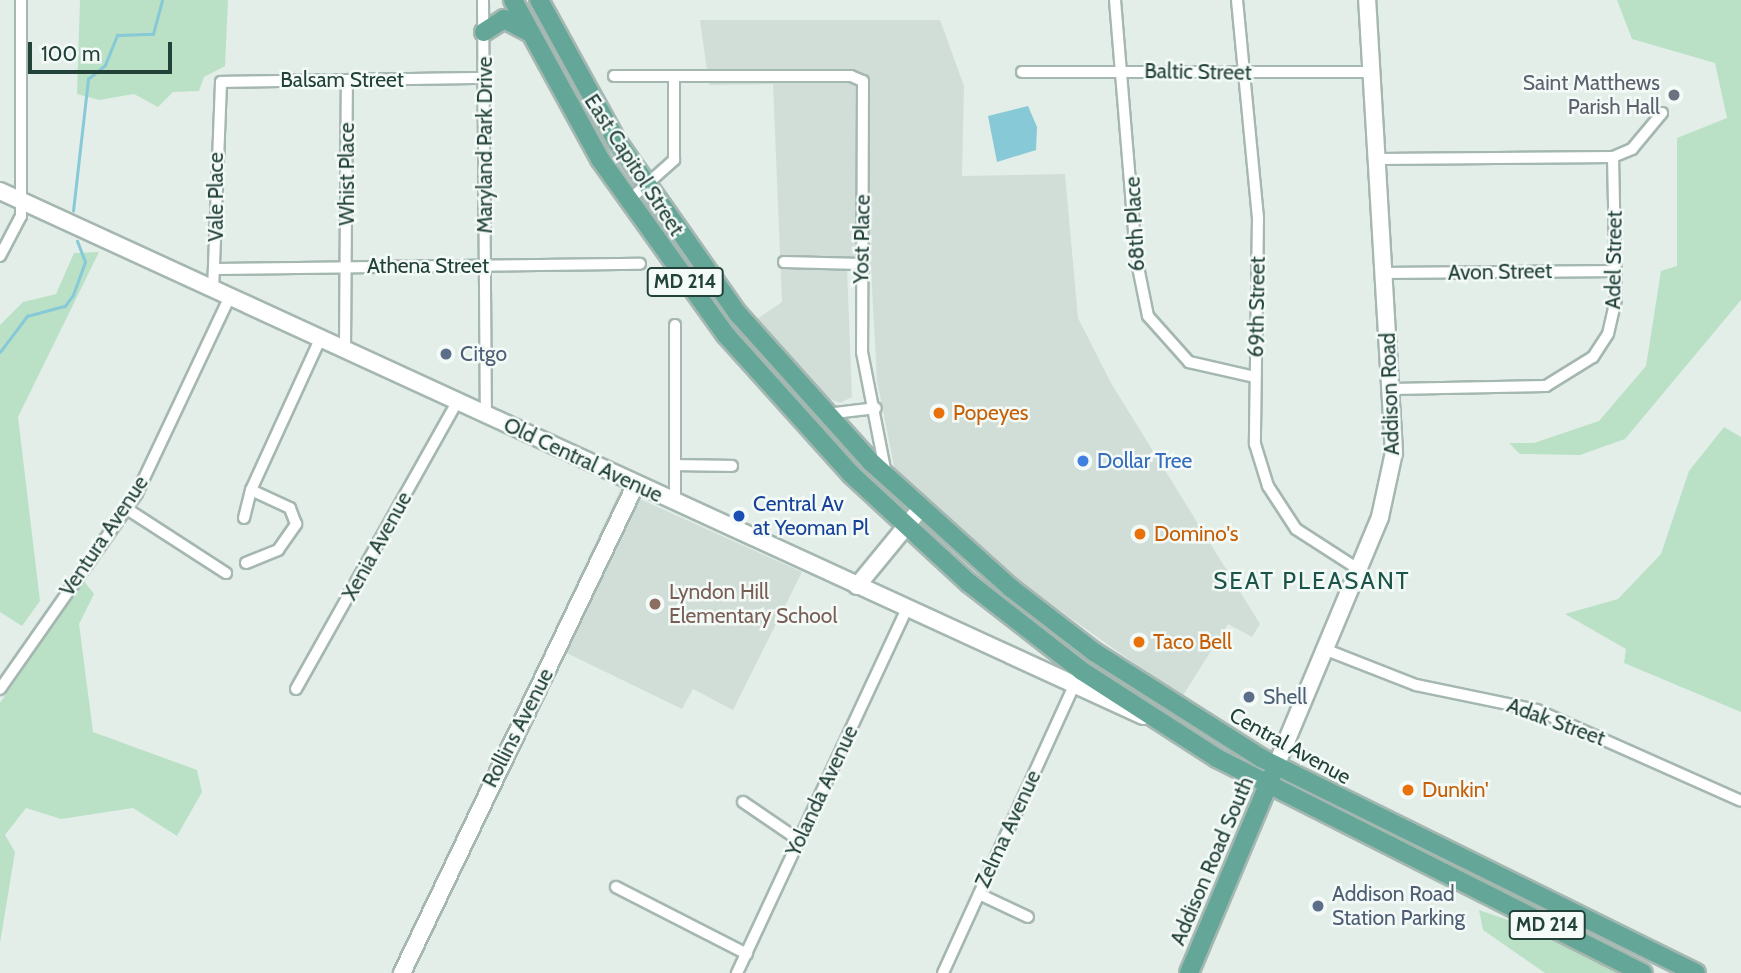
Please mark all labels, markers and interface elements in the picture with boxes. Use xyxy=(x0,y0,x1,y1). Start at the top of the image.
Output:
scale bar xyxy=(32,28,175,72)
text: 100 m xyxy=(41,41,100,66)
street label: Maryland Park Drive xyxy=(472,56,498,234)
street label: Baltic Street xyxy=(1144,58,1252,86)
street label: Balsam Street xyxy=(280,67,404,93)
place label: Saint Matthews Parish Hall xyxy=(1523,70,1660,120)
marker: Saint Matthews Parish Hall xyxy=(1666,87,1682,103)
street label: East Capitol Street xyxy=(579,90,689,240)
street label: Whist Place xyxy=(334,122,360,226)
street label: Vale Place xyxy=(203,152,229,242)
street label: 68th Place xyxy=(1120,176,1150,272)
street label: Yost Place xyxy=(849,194,875,284)
street label: Adel Street xyxy=(1601,210,1627,310)
street label: Athena Street xyxy=(367,253,489,279)
street label: 69th Street xyxy=(1244,256,1270,358)
street label: Avon Street xyxy=(1448,258,1552,286)
road number: MD 214 xyxy=(646,266,724,298)
street label: Addison Road xyxy=(1375,332,1405,456)
place label: Citgo xyxy=(460,341,507,367)
marker: Citgo xyxy=(438,346,454,362)
place label: Popeyes xyxy=(953,400,1028,426)
marker: Popeyes xyxy=(931,405,947,421)
street label: Old Central Avenue xyxy=(500,412,666,508)
place label: Dollar Tree xyxy=(1097,448,1192,474)
marker: Dollar Tree xyxy=(1075,453,1091,469)
street label: Ventura Avenue xyxy=(54,471,154,601)
street label: Xenia Avenue xyxy=(337,487,417,605)
place label: Central Av at Yeoman Pl xyxy=(753,491,869,541)
marker: Central Av at Yeoman Pl xyxy=(731,508,747,524)
place label: Domino's xyxy=(1154,521,1238,547)
marker: Domino's xyxy=(1132,526,1148,542)
district label: SEAT PLEASANT xyxy=(1215,567,1409,595)
place label: Lyndon Hill Elementary School xyxy=(669,579,837,629)
marker: Lyndon Hill Elementary School xyxy=(647,596,663,612)
place label: Taco Bell xyxy=(1153,629,1232,655)
marker: Taco Bell xyxy=(1131,634,1147,650)
street label: Rollins Avenue xyxy=(477,664,559,792)
place label: Shell xyxy=(1263,684,1307,710)
marker: Shell xyxy=(1241,689,1257,705)
street label: Adak Street xyxy=(1504,693,1608,751)
street label: Central Avenue xyxy=(1225,702,1355,790)
street label: Yolanda Avenue xyxy=(781,722,863,860)
street label: Zelma Avenue xyxy=(970,766,1046,892)
street label: Addison Road South xyxy=(1165,773,1259,949)
place label: Dunkin' xyxy=(1422,777,1489,803)
marker: Dunkin' xyxy=(1400,782,1416,798)
place label: Addison Road Station Parking xyxy=(1332,881,1465,931)
marker: Addison Road Station Parking xyxy=(1310,898,1326,914)
road number: MD 214 xyxy=(1508,909,1586,940)

